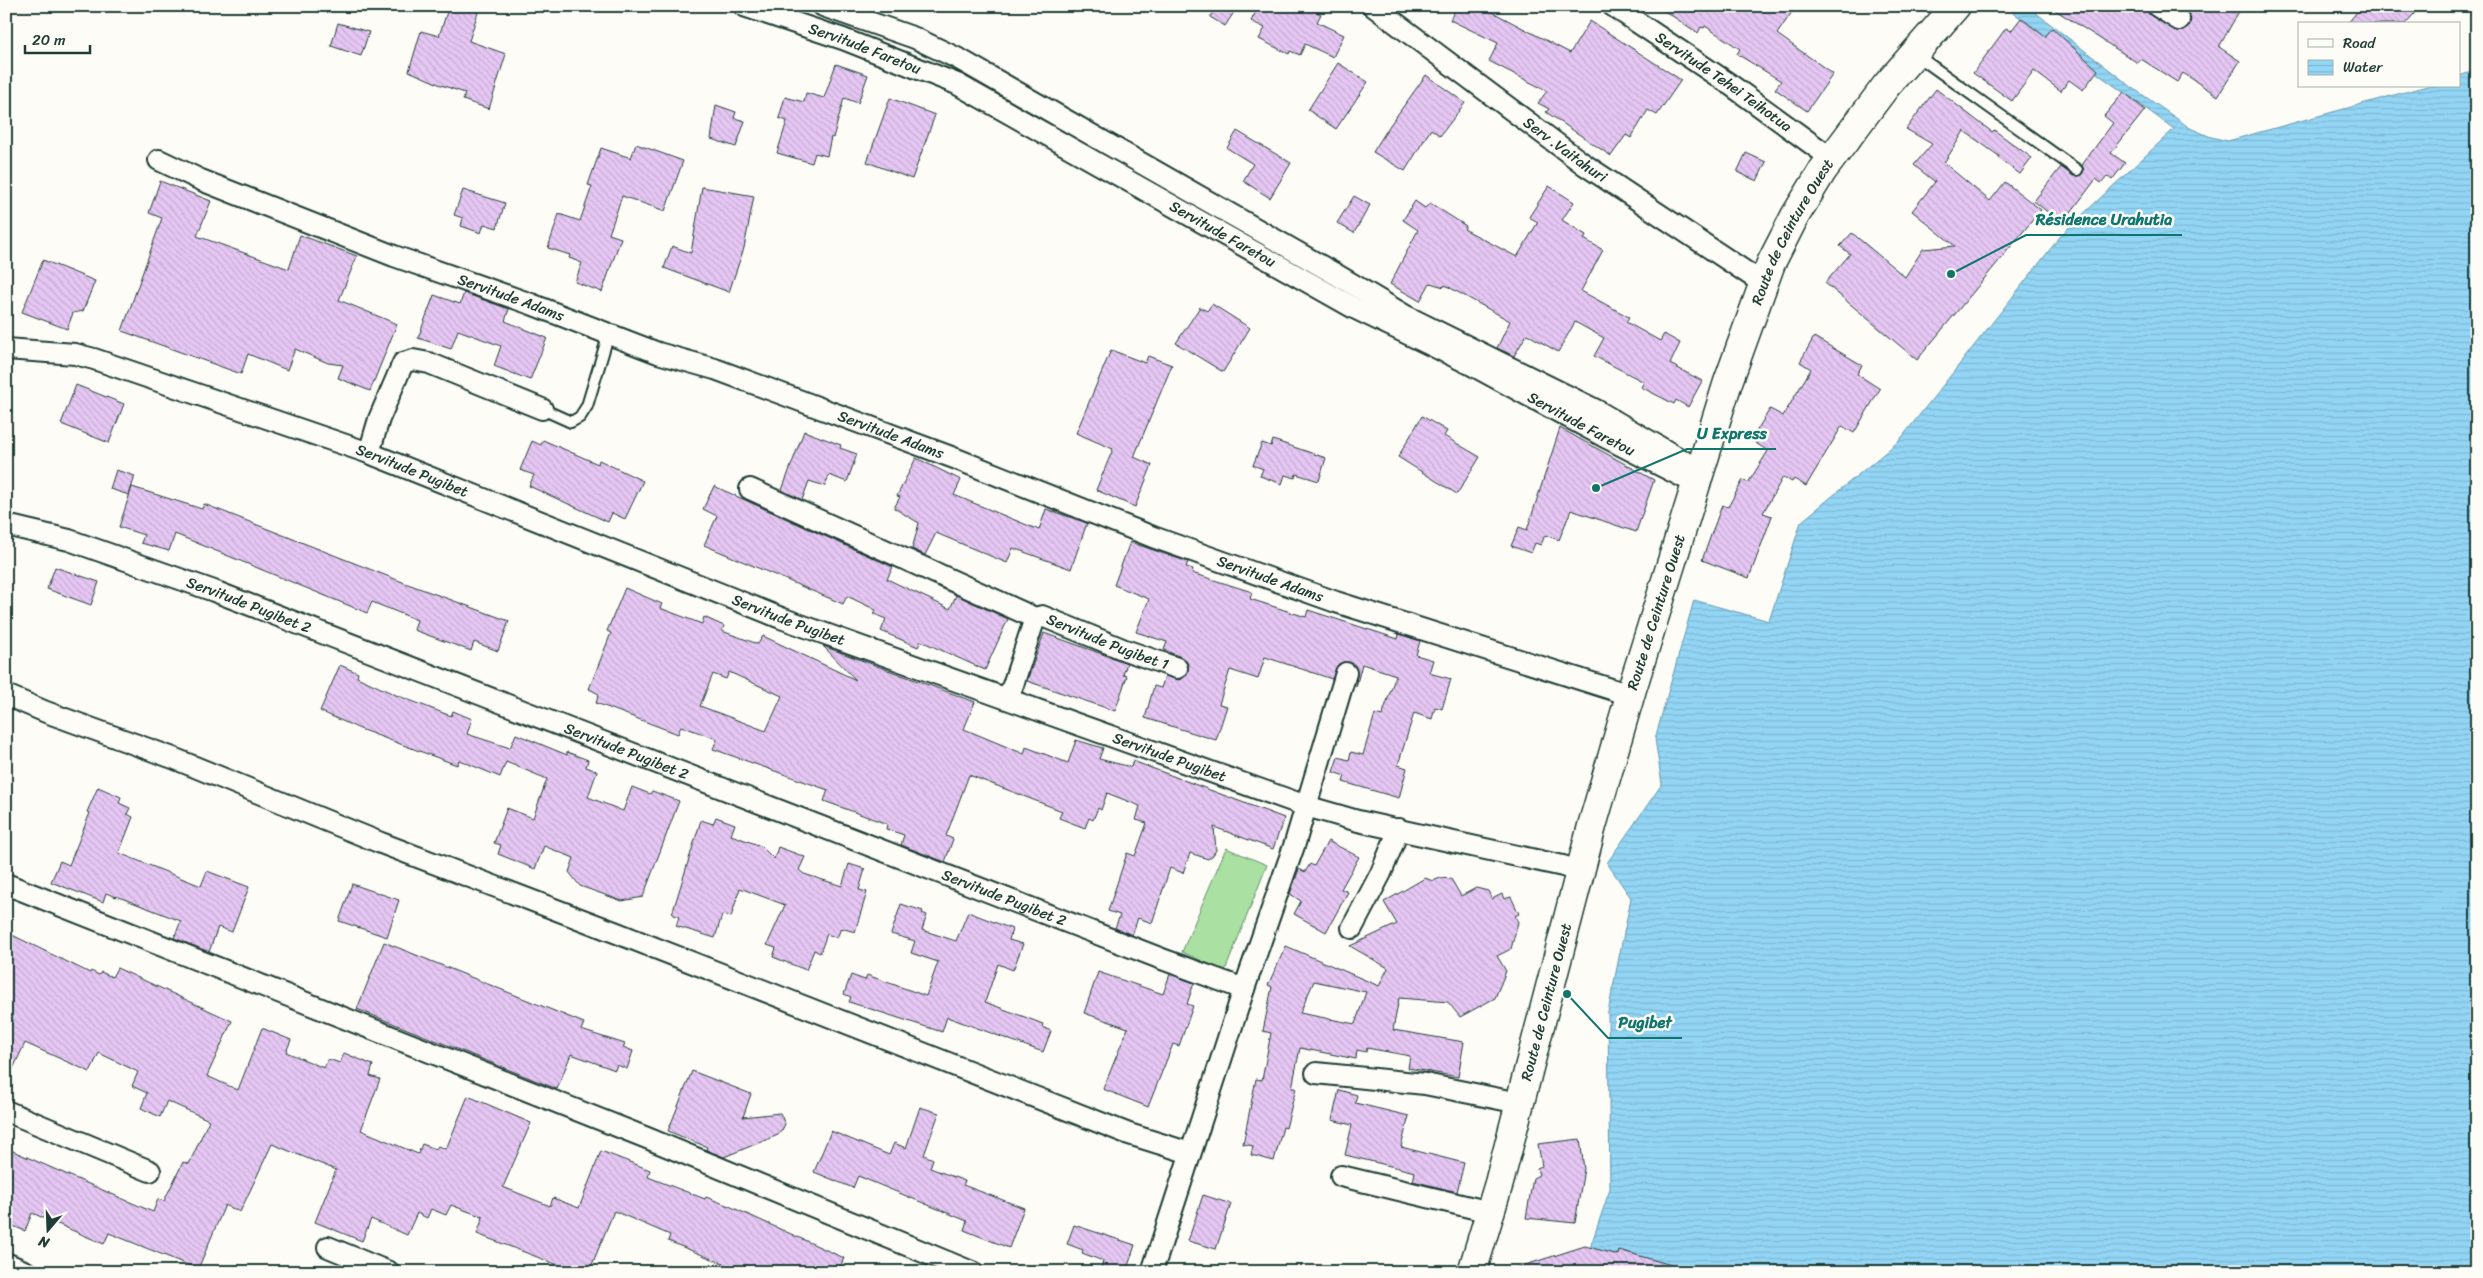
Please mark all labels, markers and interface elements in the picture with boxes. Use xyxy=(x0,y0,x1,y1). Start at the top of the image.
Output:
street label: Servitude Faretou xyxy=(805,15,925,82)
scale bar xyxy=(25,22,90,54)
legend xyxy=(2298,22,2460,88)
street label: Servitude Tehei Teihotua xyxy=(1650,25,1798,139)
text: 20 m xyxy=(32,27,66,53)
text: Road xyxy=(2343,30,2376,56)
text: Water xyxy=(2343,54,2383,80)
street label: Serv .Vaitahuri xyxy=(1518,110,1613,190)
street label: Route de Ceinture Ouest xyxy=(1744,153,1841,309)
street label: Servitude Faretou xyxy=(1165,193,1281,274)
callout: Résidence Urahutia xyxy=(2026,204,2182,235)
text: Résidence Urahutia xyxy=(2035,205,2172,234)
street label: Servitude Adams xyxy=(454,266,568,329)
street label: Servitude Faretou xyxy=(1523,384,1640,463)
street label: Servitude Adams xyxy=(834,403,948,466)
callout: U Express xyxy=(1687,418,1776,449)
text: U Express xyxy=(1697,419,1768,448)
street label: Servitude Pugibet xyxy=(352,436,473,505)
street label: Route de Ceinture Ouest xyxy=(1619,531,1693,693)
street label: Servitude Adams xyxy=(1213,548,1327,610)
street label: Servitude Pugibet 2 xyxy=(183,569,315,641)
street label: Servitude Pugibet xyxy=(728,587,849,653)
street label: Servitude Pugibet 1 xyxy=(1043,606,1172,677)
street label: Servitude Pugibet 2 xyxy=(560,715,693,787)
street label: Servitude Pugibet xyxy=(1109,725,1230,790)
street label: Servitude Pugibet 2 xyxy=(938,862,1071,934)
street label: Route de Ceinture Ouest xyxy=(1513,920,1579,1084)
callout: Pugibet xyxy=(1608,1007,1682,1038)
text: Pugibet xyxy=(1618,1008,1673,1037)
north arrow xyxy=(22,1206,72,1256)
text: N xyxy=(35,1228,54,1256)

